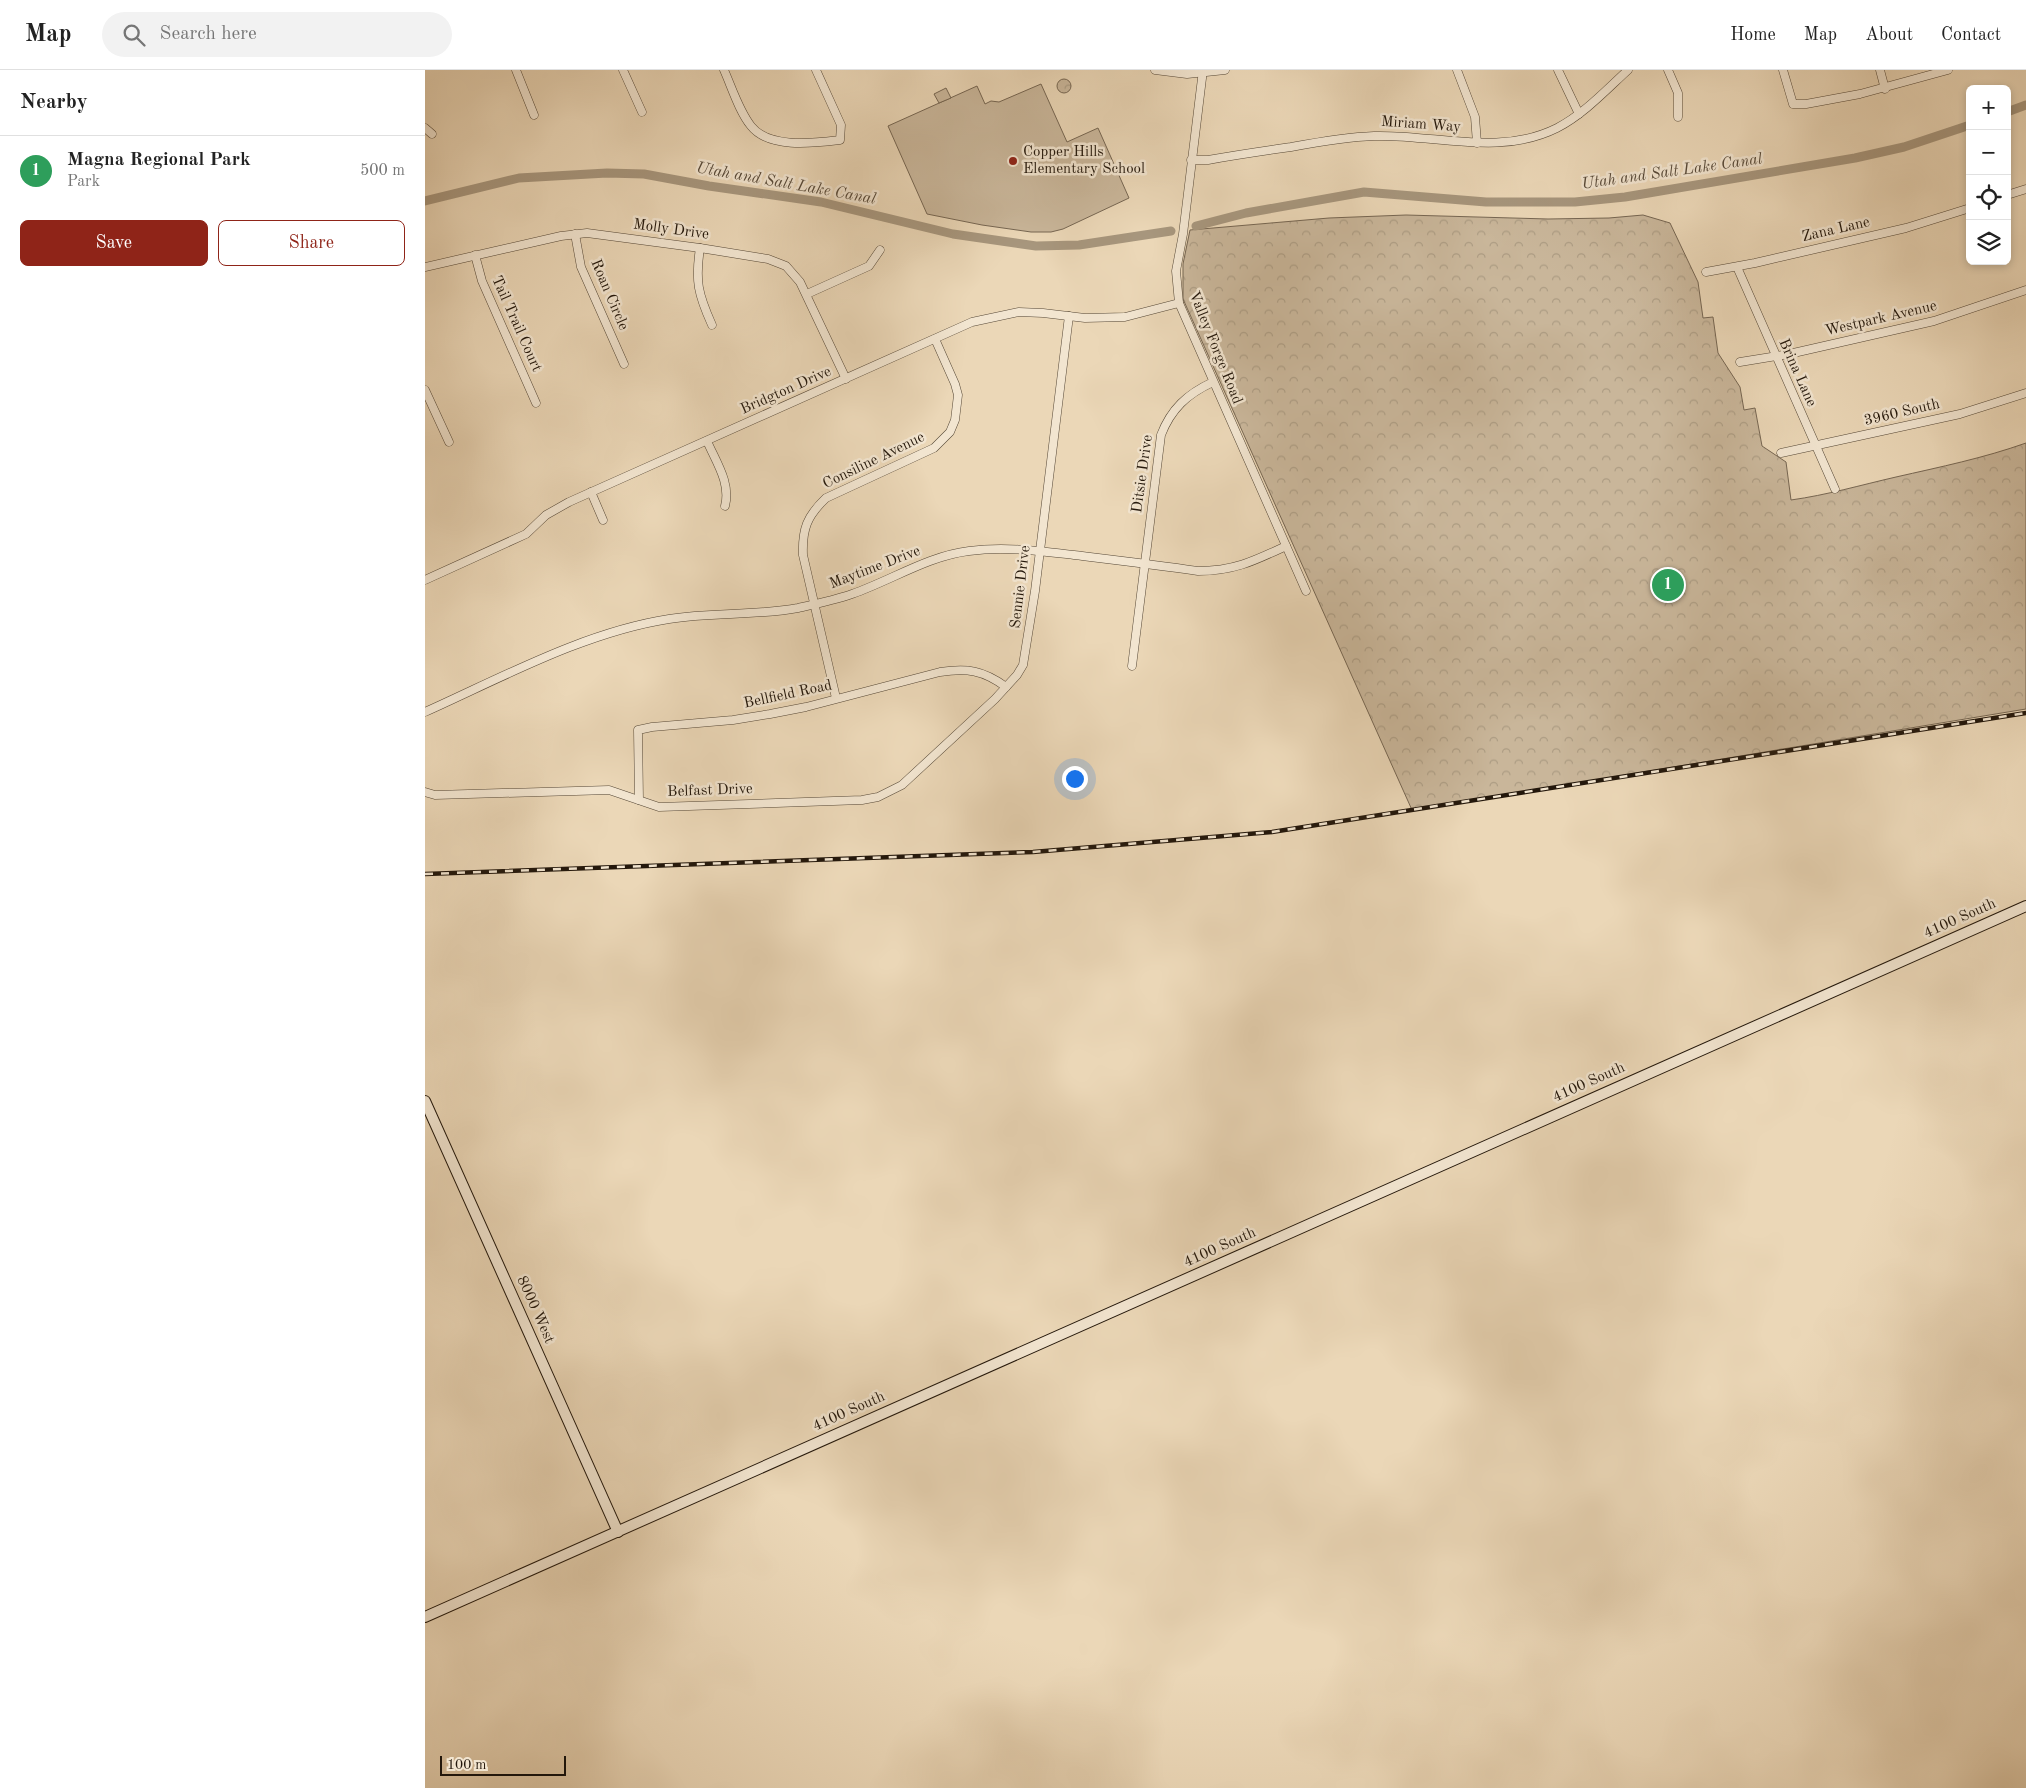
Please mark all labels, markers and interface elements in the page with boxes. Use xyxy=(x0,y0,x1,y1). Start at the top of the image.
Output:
search box xyxy=(102,12,452,57)
icon: search xyxy=(120,21,148,49)
text: Map xyxy=(25,23,72,47)
text: Search here xyxy=(160,25,257,44)
text: Home xyxy=(1730,26,1776,44)
text: Map xyxy=(1804,26,1837,44)
text: About xyxy=(1865,26,1913,44)
text: Contact xyxy=(1941,26,2001,44)
map controls xyxy=(1966,85,2011,265)
button: + xyxy=(1966,85,2011,130)
text: Nearby xyxy=(20,92,88,113)
street label: Miriam Way xyxy=(1380,115,1462,135)
button: − xyxy=(1966,130,2011,175)
place label: Copper Hills Elementary School xyxy=(1023,145,1145,177)
text: Magna Regional Park xyxy=(67,151,251,170)
water label: Utah and Salt Lake Canal xyxy=(1581,151,1764,193)
marker: Copper Hills Elementary School xyxy=(1007,155,1019,167)
water label: Utah and Salt Lake Canal xyxy=(695,160,878,208)
text: 1 xyxy=(31,163,41,179)
text: 500 m xyxy=(360,163,405,179)
text: Park xyxy=(67,174,100,190)
button: locate xyxy=(1966,175,2011,220)
street label: Zana Lane xyxy=(1801,215,1872,245)
street label: Molly Drive xyxy=(632,217,710,243)
button: Save xyxy=(20,220,208,266)
button: Share xyxy=(218,220,405,266)
button: layers xyxy=(1966,220,2011,265)
street label: Roan Circle xyxy=(587,257,631,333)
street label: Tail Trail Court xyxy=(488,274,544,374)
street label: Valley Forge Road xyxy=(1186,289,1245,407)
street label: Westpark Avenue xyxy=(1824,299,1938,339)
street label: Brina Lane xyxy=(1775,337,1819,409)
street label: Bridgton Drive xyxy=(738,364,834,418)
street label: 3960 South xyxy=(1863,397,1941,429)
street label: Consiline Avenue xyxy=(821,430,927,492)
street label: Ditsie Drive xyxy=(1130,434,1156,514)
street label: Maytime Drive xyxy=(827,544,923,592)
street label: Sennie Drive xyxy=(1008,545,1034,629)
pin: 1 xyxy=(1652,566,1684,604)
street label: Bellfield Road xyxy=(743,678,834,712)
your location xyxy=(1062,766,1088,792)
street label: Belfast Drive xyxy=(667,782,753,800)
street label: 4100 South xyxy=(1922,896,1998,942)
street label: 4100 South xyxy=(1551,1060,1627,1106)
street label: 4100 South xyxy=(1182,1225,1258,1271)
street label: 8000 West xyxy=(513,1274,557,1346)
street label: 4100 South xyxy=(811,1389,887,1435)
scale bar xyxy=(440,1753,566,1776)
text: 100 m xyxy=(447,1758,486,1772)

